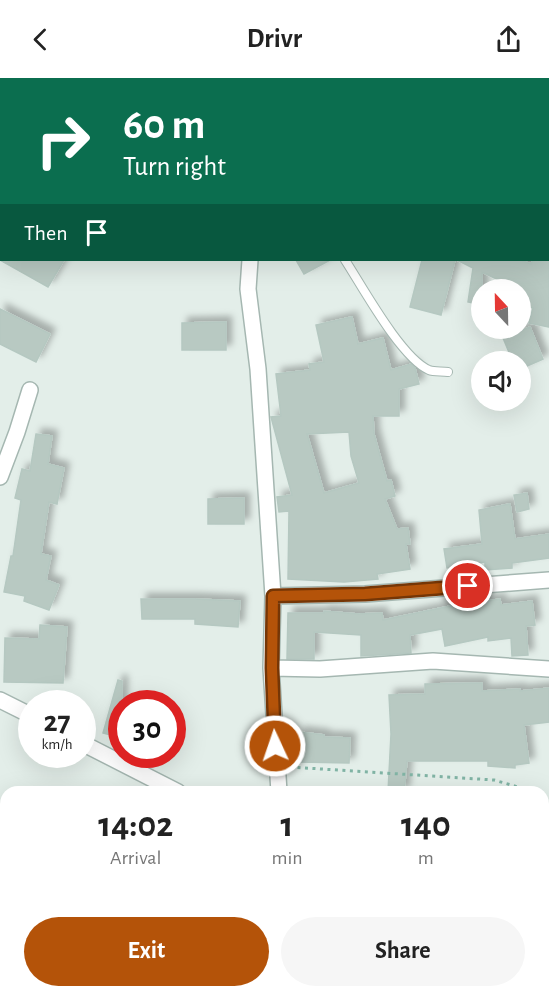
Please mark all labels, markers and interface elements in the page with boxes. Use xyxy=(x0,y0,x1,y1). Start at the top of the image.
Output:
icon: back xyxy=(24,23,57,56)
icon: share xyxy=(492,23,525,56)
text: Drivr xyxy=(247,25,302,52)
icon: right xyxy=(24,102,102,180)
text: 60 m xyxy=(123,104,205,146)
text: Turn right xyxy=(123,153,226,180)
icon: arrive xyxy=(80,216,113,249)
text: Then xyxy=(24,222,68,244)
north arrow xyxy=(471,279,531,339)
map controls xyxy=(471,279,531,411)
button: sound xyxy=(471,351,531,411)
pin xyxy=(442,560,493,611)
icon: arrive xyxy=(451,569,484,602)
speed limit sign: 30 xyxy=(108,690,186,768)
text: 27 xyxy=(43,707,71,737)
position arrow xyxy=(243,714,307,778)
text: km/h xyxy=(42,737,72,752)
text: 14:02 xyxy=(98,807,173,843)
text: 1 xyxy=(281,807,294,843)
text: 140 xyxy=(401,807,451,843)
text: Arrival xyxy=(110,848,161,868)
text: min xyxy=(272,848,303,868)
text: m xyxy=(418,848,434,868)
button: Exit xyxy=(24,917,269,986)
button: Share xyxy=(281,917,525,986)

